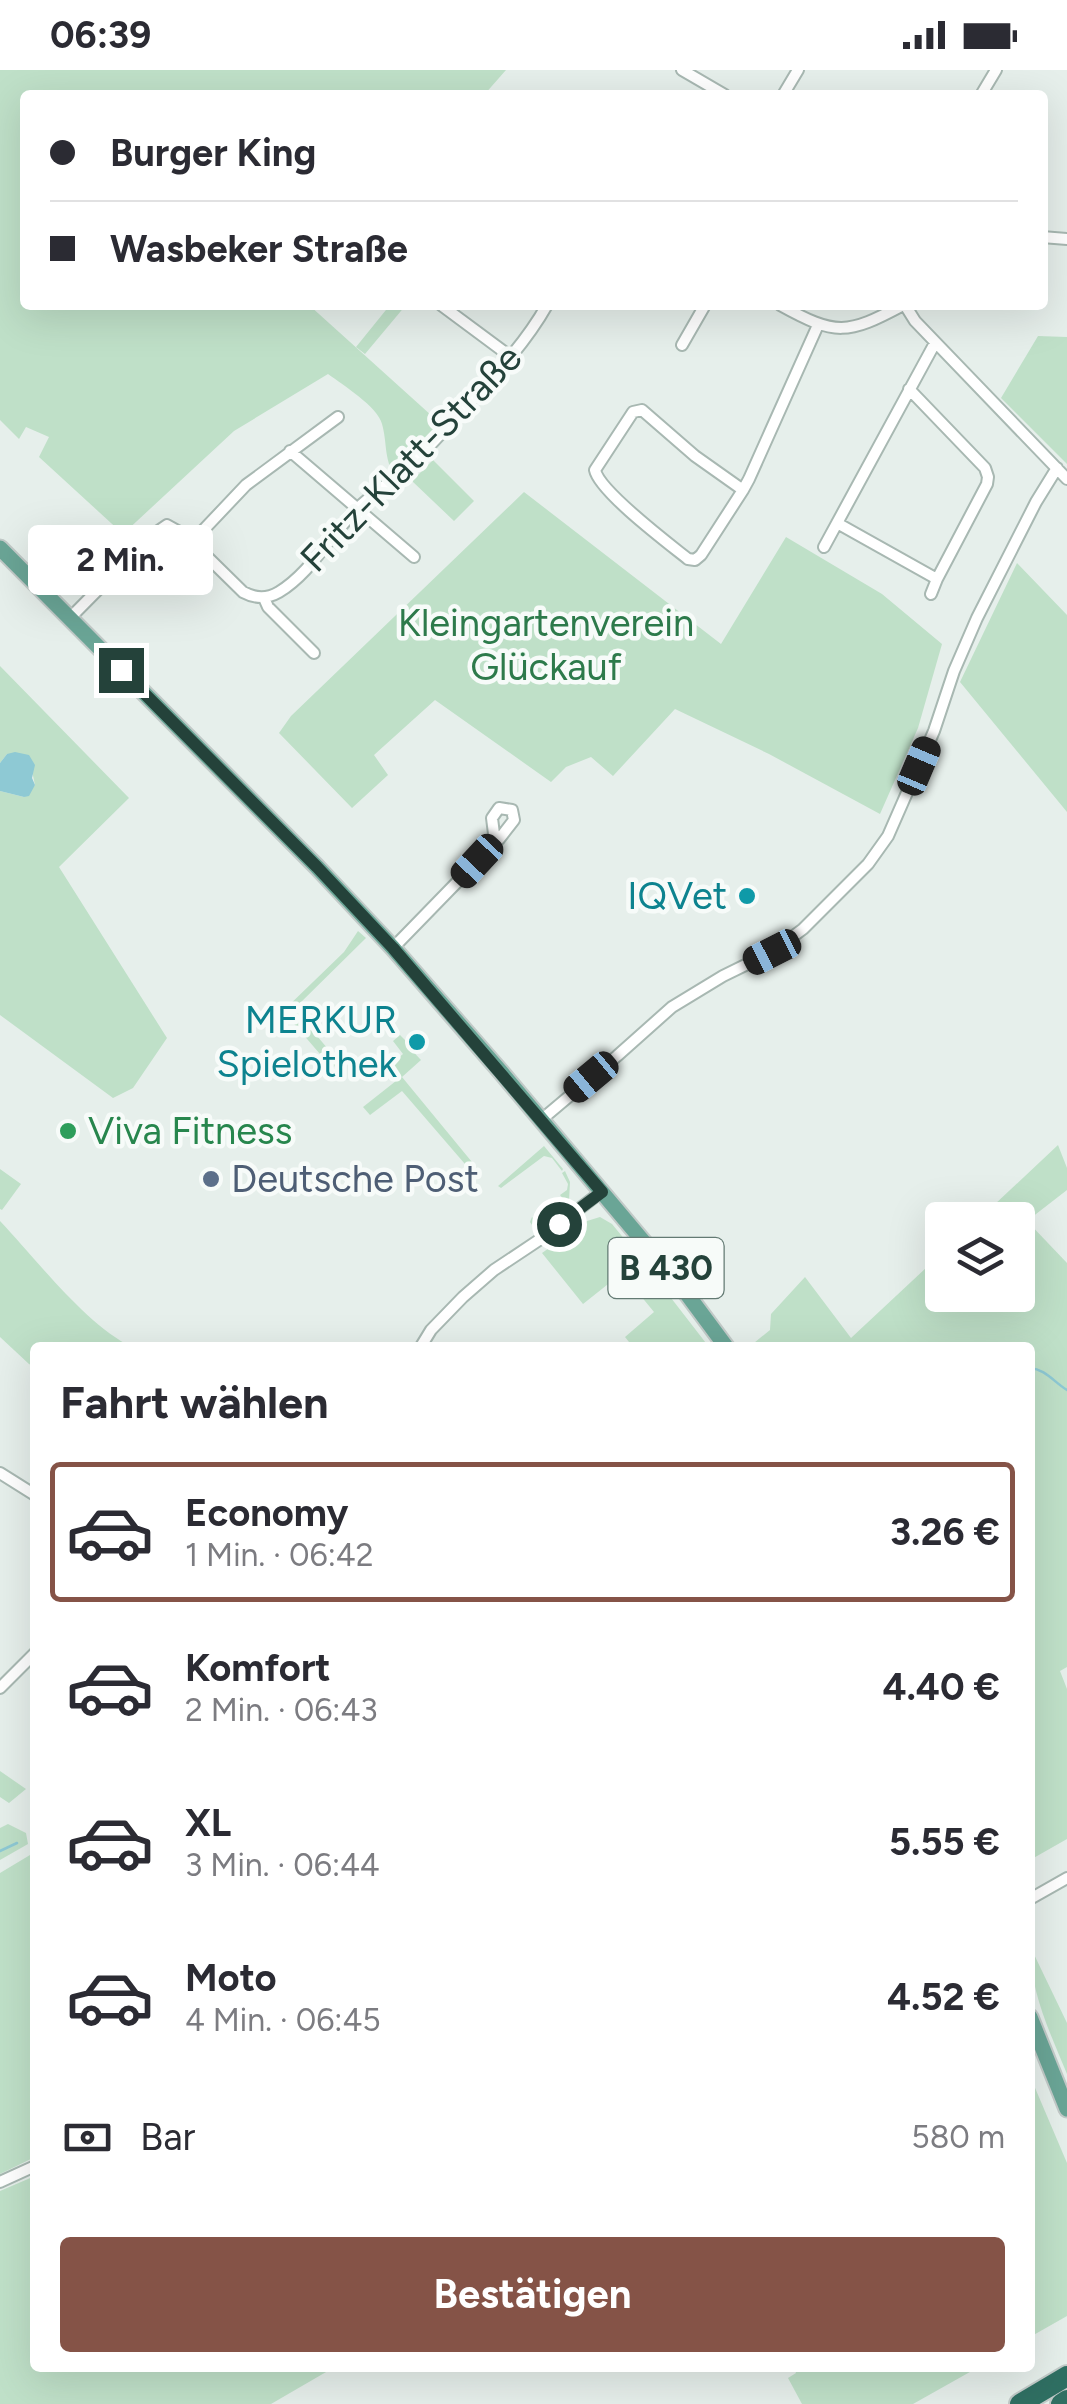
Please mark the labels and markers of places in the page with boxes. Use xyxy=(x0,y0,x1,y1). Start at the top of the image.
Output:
place label: IQVet xyxy=(627,873,727,919)
marker: IQVet xyxy=(736,885,758,907)
place label: MERKUR Spielothek xyxy=(216,997,398,1087)
marker: MERKUR Spielothek xyxy=(406,1031,428,1053)
place label: Viva Fitness xyxy=(88,1108,292,1154)
marker: Viva Fitness xyxy=(57,1120,79,1142)
place label: Deutsche Post xyxy=(231,1156,479,1202)
marker: Deutsche Post xyxy=(200,1168,222,1190)

